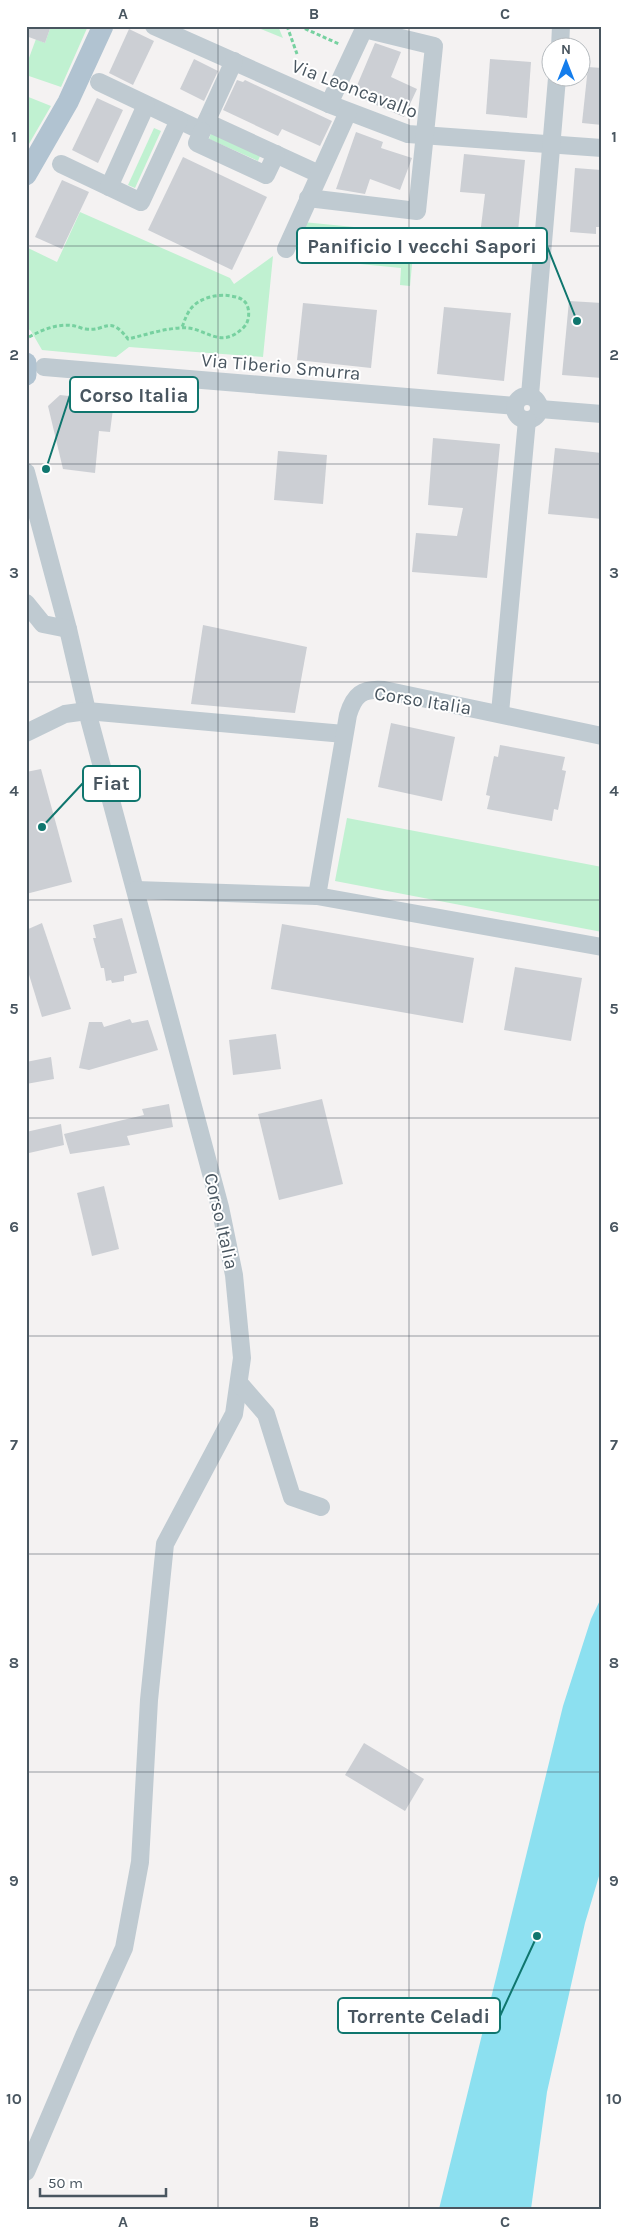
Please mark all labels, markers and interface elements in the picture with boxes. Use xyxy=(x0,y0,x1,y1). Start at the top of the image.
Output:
text: A xyxy=(118,4,128,23)
text: B xyxy=(309,4,319,23)
text: C xyxy=(500,4,510,23)
north arrow xyxy=(540,38,590,88)
text: N xyxy=(561,41,571,58)
street label: Via Leoncavallo xyxy=(289,55,421,123)
text: 1 xyxy=(11,127,17,146)
text: 1 xyxy=(611,127,617,146)
callout: Panificio I vecchi Sapori xyxy=(297,228,547,263)
text: Panificio I vecchi Sapori xyxy=(307,235,537,258)
text: 2 xyxy=(9,345,19,364)
text: 2 xyxy=(609,345,619,364)
street label: Via Tiberio Smurra xyxy=(200,349,362,385)
callout: Corso Italia xyxy=(70,377,198,412)
text: Corso Italia xyxy=(80,384,188,407)
text: 3 xyxy=(9,563,19,582)
text: 3 xyxy=(609,563,619,582)
street label: Corso Italia xyxy=(373,682,473,720)
callout: Fiat xyxy=(83,766,140,801)
text: Fiat xyxy=(92,772,130,795)
text: 4 xyxy=(9,781,19,800)
text: 4 xyxy=(609,781,619,800)
text: 5 xyxy=(9,999,19,1018)
text: 5 xyxy=(609,999,619,1018)
street label: Corso Italia xyxy=(199,1171,243,1272)
text: 6 xyxy=(9,1217,19,1236)
text: 6 xyxy=(609,1217,619,1236)
text: 7 xyxy=(10,1435,18,1454)
text: 7 xyxy=(610,1435,618,1454)
text: 8 xyxy=(9,1653,19,1672)
text: 8 xyxy=(609,1653,619,1672)
text: 9 xyxy=(9,1871,19,1890)
text: 9 xyxy=(609,1871,619,1890)
callout: Torrente Celadi xyxy=(338,1998,500,2033)
text: Torrente Celadi xyxy=(348,2005,490,2028)
text: 10 xyxy=(6,2089,22,2108)
text: 10 xyxy=(606,2089,622,2108)
scale bar xyxy=(40,2165,166,2197)
text: 50 m xyxy=(48,2174,83,2192)
text: A xyxy=(118,2212,128,2231)
text: B xyxy=(309,2212,319,2231)
text: C xyxy=(500,2212,510,2231)

